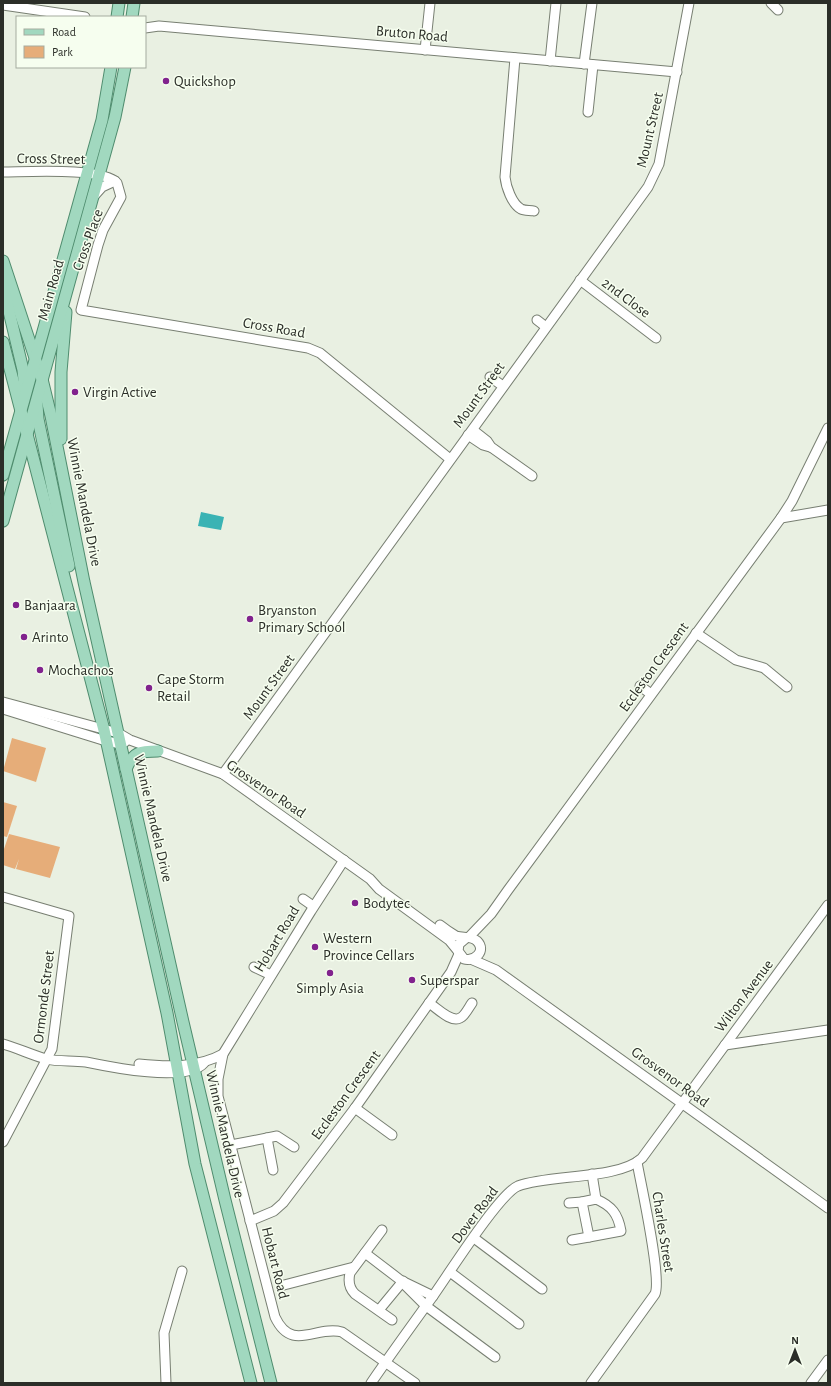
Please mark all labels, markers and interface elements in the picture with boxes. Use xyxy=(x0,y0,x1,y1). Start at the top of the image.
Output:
legend xyxy=(16,16,146,68)
street label: Bruton Road xyxy=(375,23,449,45)
text: Road xyxy=(52,26,76,38)
text: Park xyxy=(52,46,73,58)
place label: Quickshop xyxy=(174,74,236,89)
marker: Quickshop xyxy=(161,76,171,86)
street label: Mount Street xyxy=(634,91,666,169)
street label: Cross Street xyxy=(17,151,86,167)
street label: Cross Place xyxy=(70,207,106,273)
street label: Main Road xyxy=(35,258,67,322)
street label: 2nd Close xyxy=(599,275,653,321)
street label: Cross Road xyxy=(242,315,307,341)
street label: Mount Street xyxy=(450,359,508,430)
place label: Virgin Active xyxy=(83,385,157,400)
marker: Virgin Active xyxy=(70,387,80,397)
street label: Winnie Mandela Drive xyxy=(64,436,104,568)
place label: Banjaara xyxy=(24,598,76,613)
marker: Banjaara xyxy=(11,600,21,610)
place label: Bryanston Primary School xyxy=(258,603,346,635)
marker: Bryanston Primary School xyxy=(245,614,255,624)
street label: Eccleston Crescent xyxy=(617,619,692,715)
place label: Arinto xyxy=(32,630,69,645)
marker: Arinto xyxy=(19,632,29,642)
street label: Mount Street xyxy=(240,651,298,722)
place label: Mochachos xyxy=(48,663,114,678)
marker: Mochachos xyxy=(35,665,45,675)
place label: Cape Storm Retail xyxy=(157,672,224,704)
marker: Cape Storm Retail xyxy=(144,683,154,693)
street label: Winnie Mandela Drive xyxy=(131,753,175,883)
street label: Grosvenor Road xyxy=(224,757,308,821)
place label: Bodytec xyxy=(363,896,410,911)
marker: Bodytec xyxy=(350,898,360,908)
street label: Hobart Road xyxy=(252,903,303,974)
place label: Western Province Cellars xyxy=(323,931,414,963)
marker: Western Province Cellars xyxy=(310,942,320,952)
street label: Ormonde Street xyxy=(31,949,57,1044)
street label: Wilton Avenue xyxy=(712,957,776,1035)
marker: Simply Asia xyxy=(325,968,335,978)
place label: Superspar xyxy=(420,973,479,988)
marker: Superspar xyxy=(407,975,417,985)
place label: Simply Asia xyxy=(296,981,364,996)
street label: Grosvenor Road xyxy=(629,1044,712,1110)
street label: Eccleston Crescent xyxy=(309,1047,384,1143)
street label: Winnie Mandela Drive xyxy=(203,1069,247,1199)
street label: Dover Road xyxy=(449,1184,501,1246)
street label: Charles Street xyxy=(649,1191,677,1273)
street label: Hobart Road xyxy=(259,1225,291,1301)
north arrow xyxy=(775,1330,815,1370)
text: N xyxy=(791,1335,799,1346)

